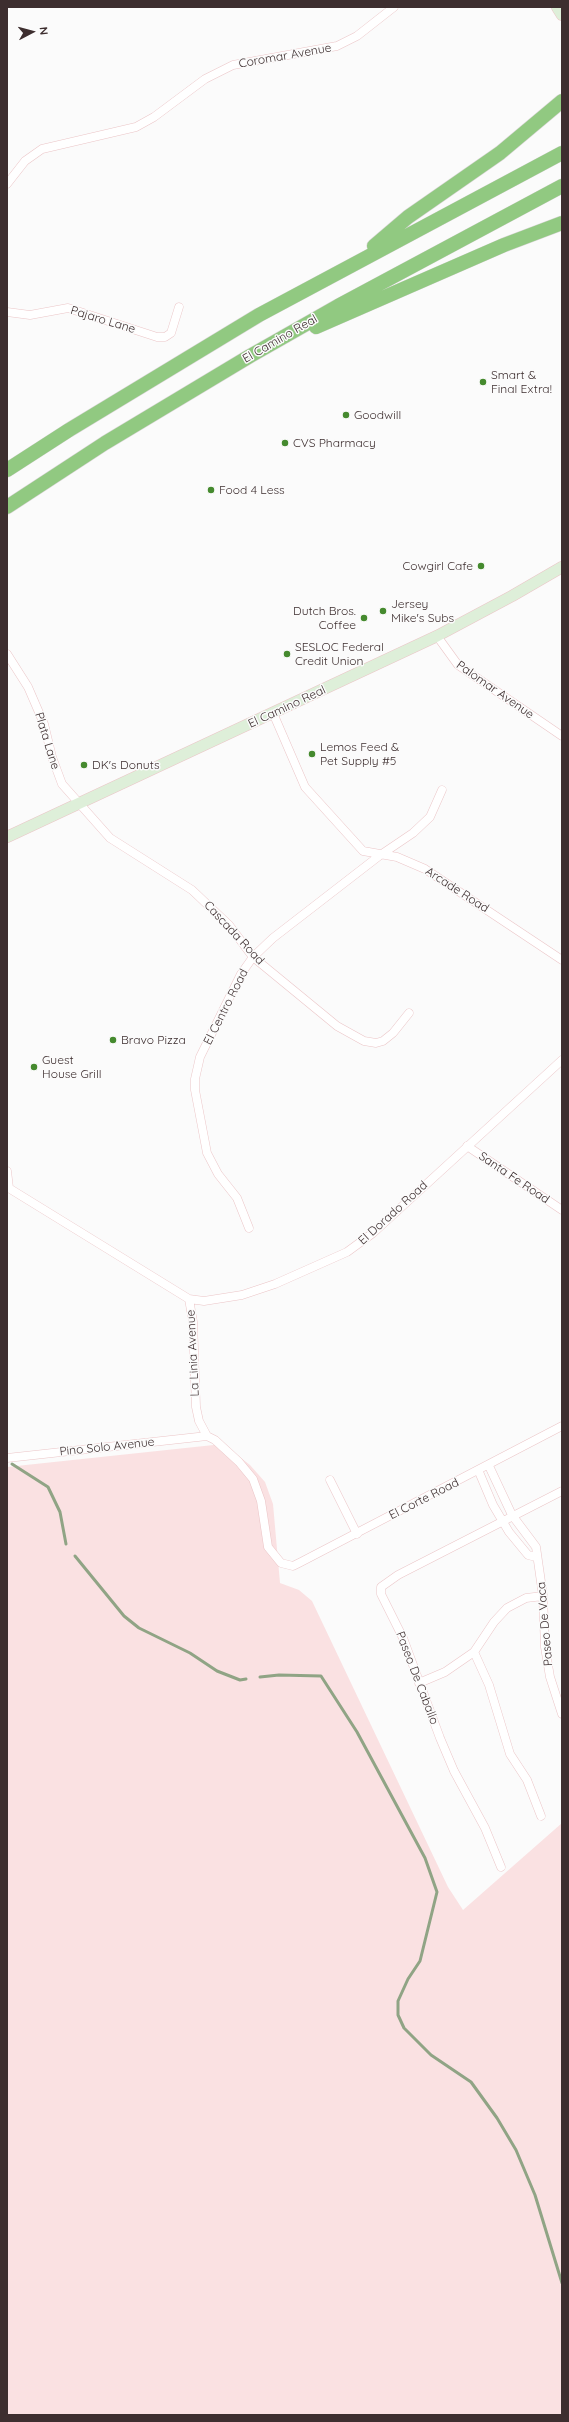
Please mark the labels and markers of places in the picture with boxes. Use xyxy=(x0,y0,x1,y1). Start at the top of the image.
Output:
place label: Smart & Final Extra! xyxy=(491,368,552,396)
marker: Smart & Final Extra! xyxy=(478,377,488,387)
place label: Goodwill xyxy=(354,408,401,422)
marker: Goodwill xyxy=(341,410,351,420)
place label: CVS Pharmacy xyxy=(293,436,376,450)
marker: CVS Pharmacy xyxy=(280,438,290,448)
place label: Food 4 Less xyxy=(219,483,285,497)
marker: Food 4 Less xyxy=(206,485,216,495)
place label: Cowgirl Cafe xyxy=(402,559,473,573)
marker: Cowgirl Cafe xyxy=(476,561,486,571)
place label: Jersey Mike's Subs xyxy=(391,597,454,625)
place label: Dutch Bros. Coffee xyxy=(293,604,356,632)
marker: Jersey Mike's Subs xyxy=(378,606,388,616)
marker: Dutch Bros. Coffee xyxy=(359,613,369,623)
place label: SESLOC Federal Credit Union xyxy=(295,640,384,668)
marker: SESLOC Federal Credit Union xyxy=(282,649,292,659)
place label: Lemos Feed & Pet Supply #5 xyxy=(320,740,399,768)
marker: Lemos Feed & Pet Supply #5 xyxy=(307,749,317,759)
place label: DK's Donuts xyxy=(92,758,160,772)
marker: DK's Donuts xyxy=(79,760,89,770)
place label: Bravo Pizza xyxy=(121,1033,186,1047)
marker: Bravo Pizza xyxy=(108,1035,118,1045)
place label: Guest House Grill xyxy=(42,1053,101,1081)
marker: Guest House Grill xyxy=(29,1062,39,1072)

